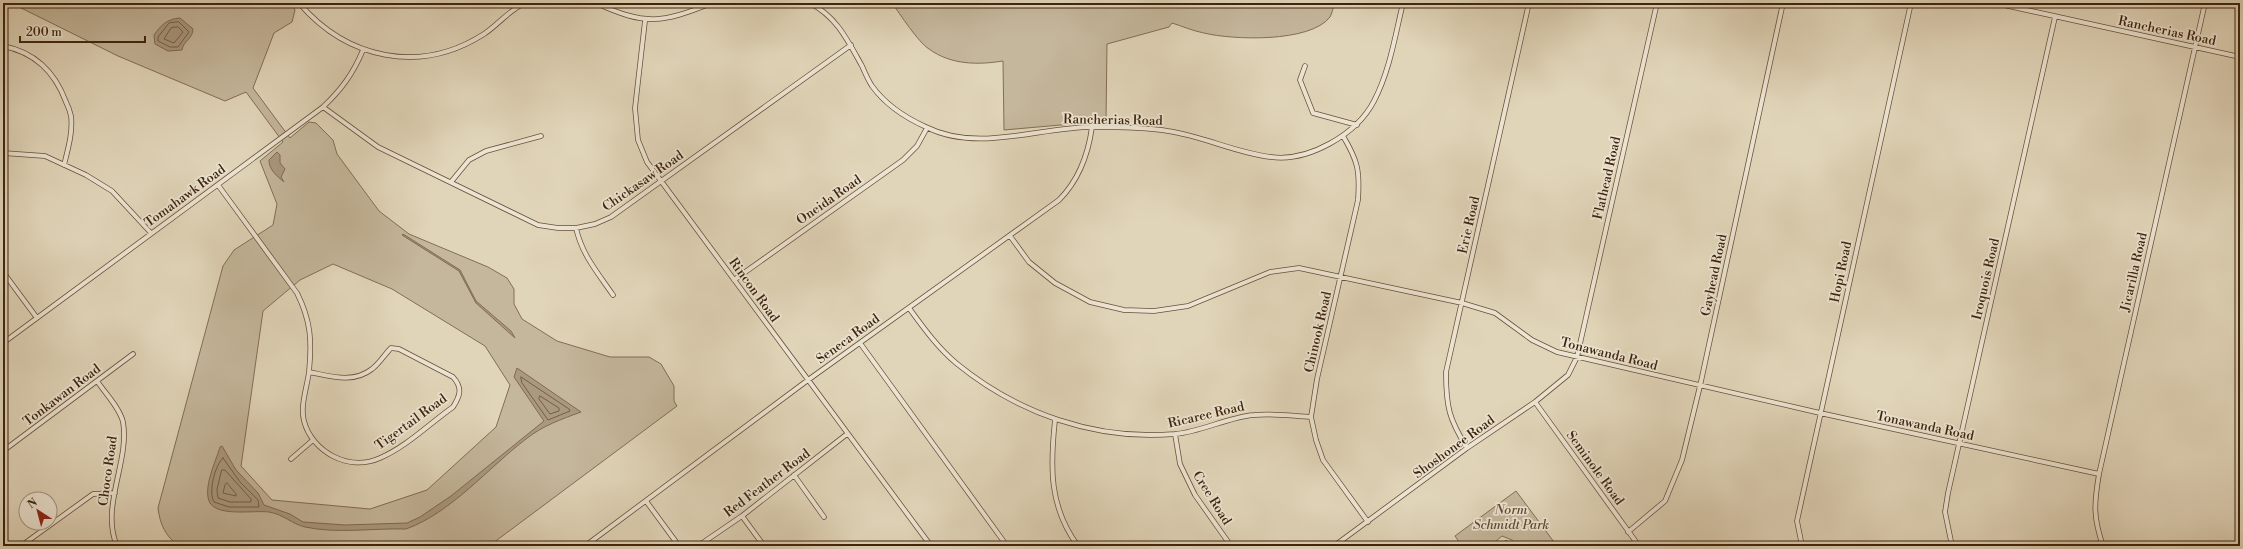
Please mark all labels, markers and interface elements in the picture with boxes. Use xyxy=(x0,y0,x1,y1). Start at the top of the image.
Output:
street label: Rancherias Road xyxy=(2117,13,2218,49)
scale bar xyxy=(20,18,145,44)
text: 200 m xyxy=(26,25,62,40)
street label: Rancherias Road xyxy=(1063,111,1164,129)
street label: Flathead Road xyxy=(1590,134,1624,221)
street label: Chickasaw Road xyxy=(599,147,687,215)
street label: Tomahawk Road xyxy=(141,161,229,231)
street label: Oneida Road xyxy=(793,171,865,228)
street label: Erie Road xyxy=(1455,194,1484,255)
street label: Jicarilla Road xyxy=(2117,230,2151,314)
street label: Gayhead Road xyxy=(1697,232,1731,317)
street label: Iroquois Road xyxy=(1969,236,2003,321)
street label: Hopi Road xyxy=(1827,239,1855,304)
street label: Rincon Road xyxy=(725,255,783,326)
street label: Chinook Road xyxy=(1301,289,1335,374)
street label: Seneca Road xyxy=(813,310,883,367)
street label: Tonawanda Road xyxy=(1559,334,1660,374)
street label: Tonkawan Road xyxy=(20,360,104,429)
street label: Tigertail Road xyxy=(372,390,451,453)
street label: Ricaree Road xyxy=(1166,398,1246,432)
street label: Tonawanda Road xyxy=(1875,408,1976,444)
street label: Shoshonee Road xyxy=(1410,412,1498,482)
street label: Seminole Road xyxy=(1563,428,1628,509)
street label: Choco Road xyxy=(95,434,121,507)
street label: Red Feather Road xyxy=(721,445,814,521)
street label: Cree Road xyxy=(1189,468,1235,528)
north arrow xyxy=(18,491,58,531)
text: N xyxy=(25,495,41,512)
park label: Norm Schmidt Park xyxy=(1473,502,1549,533)

